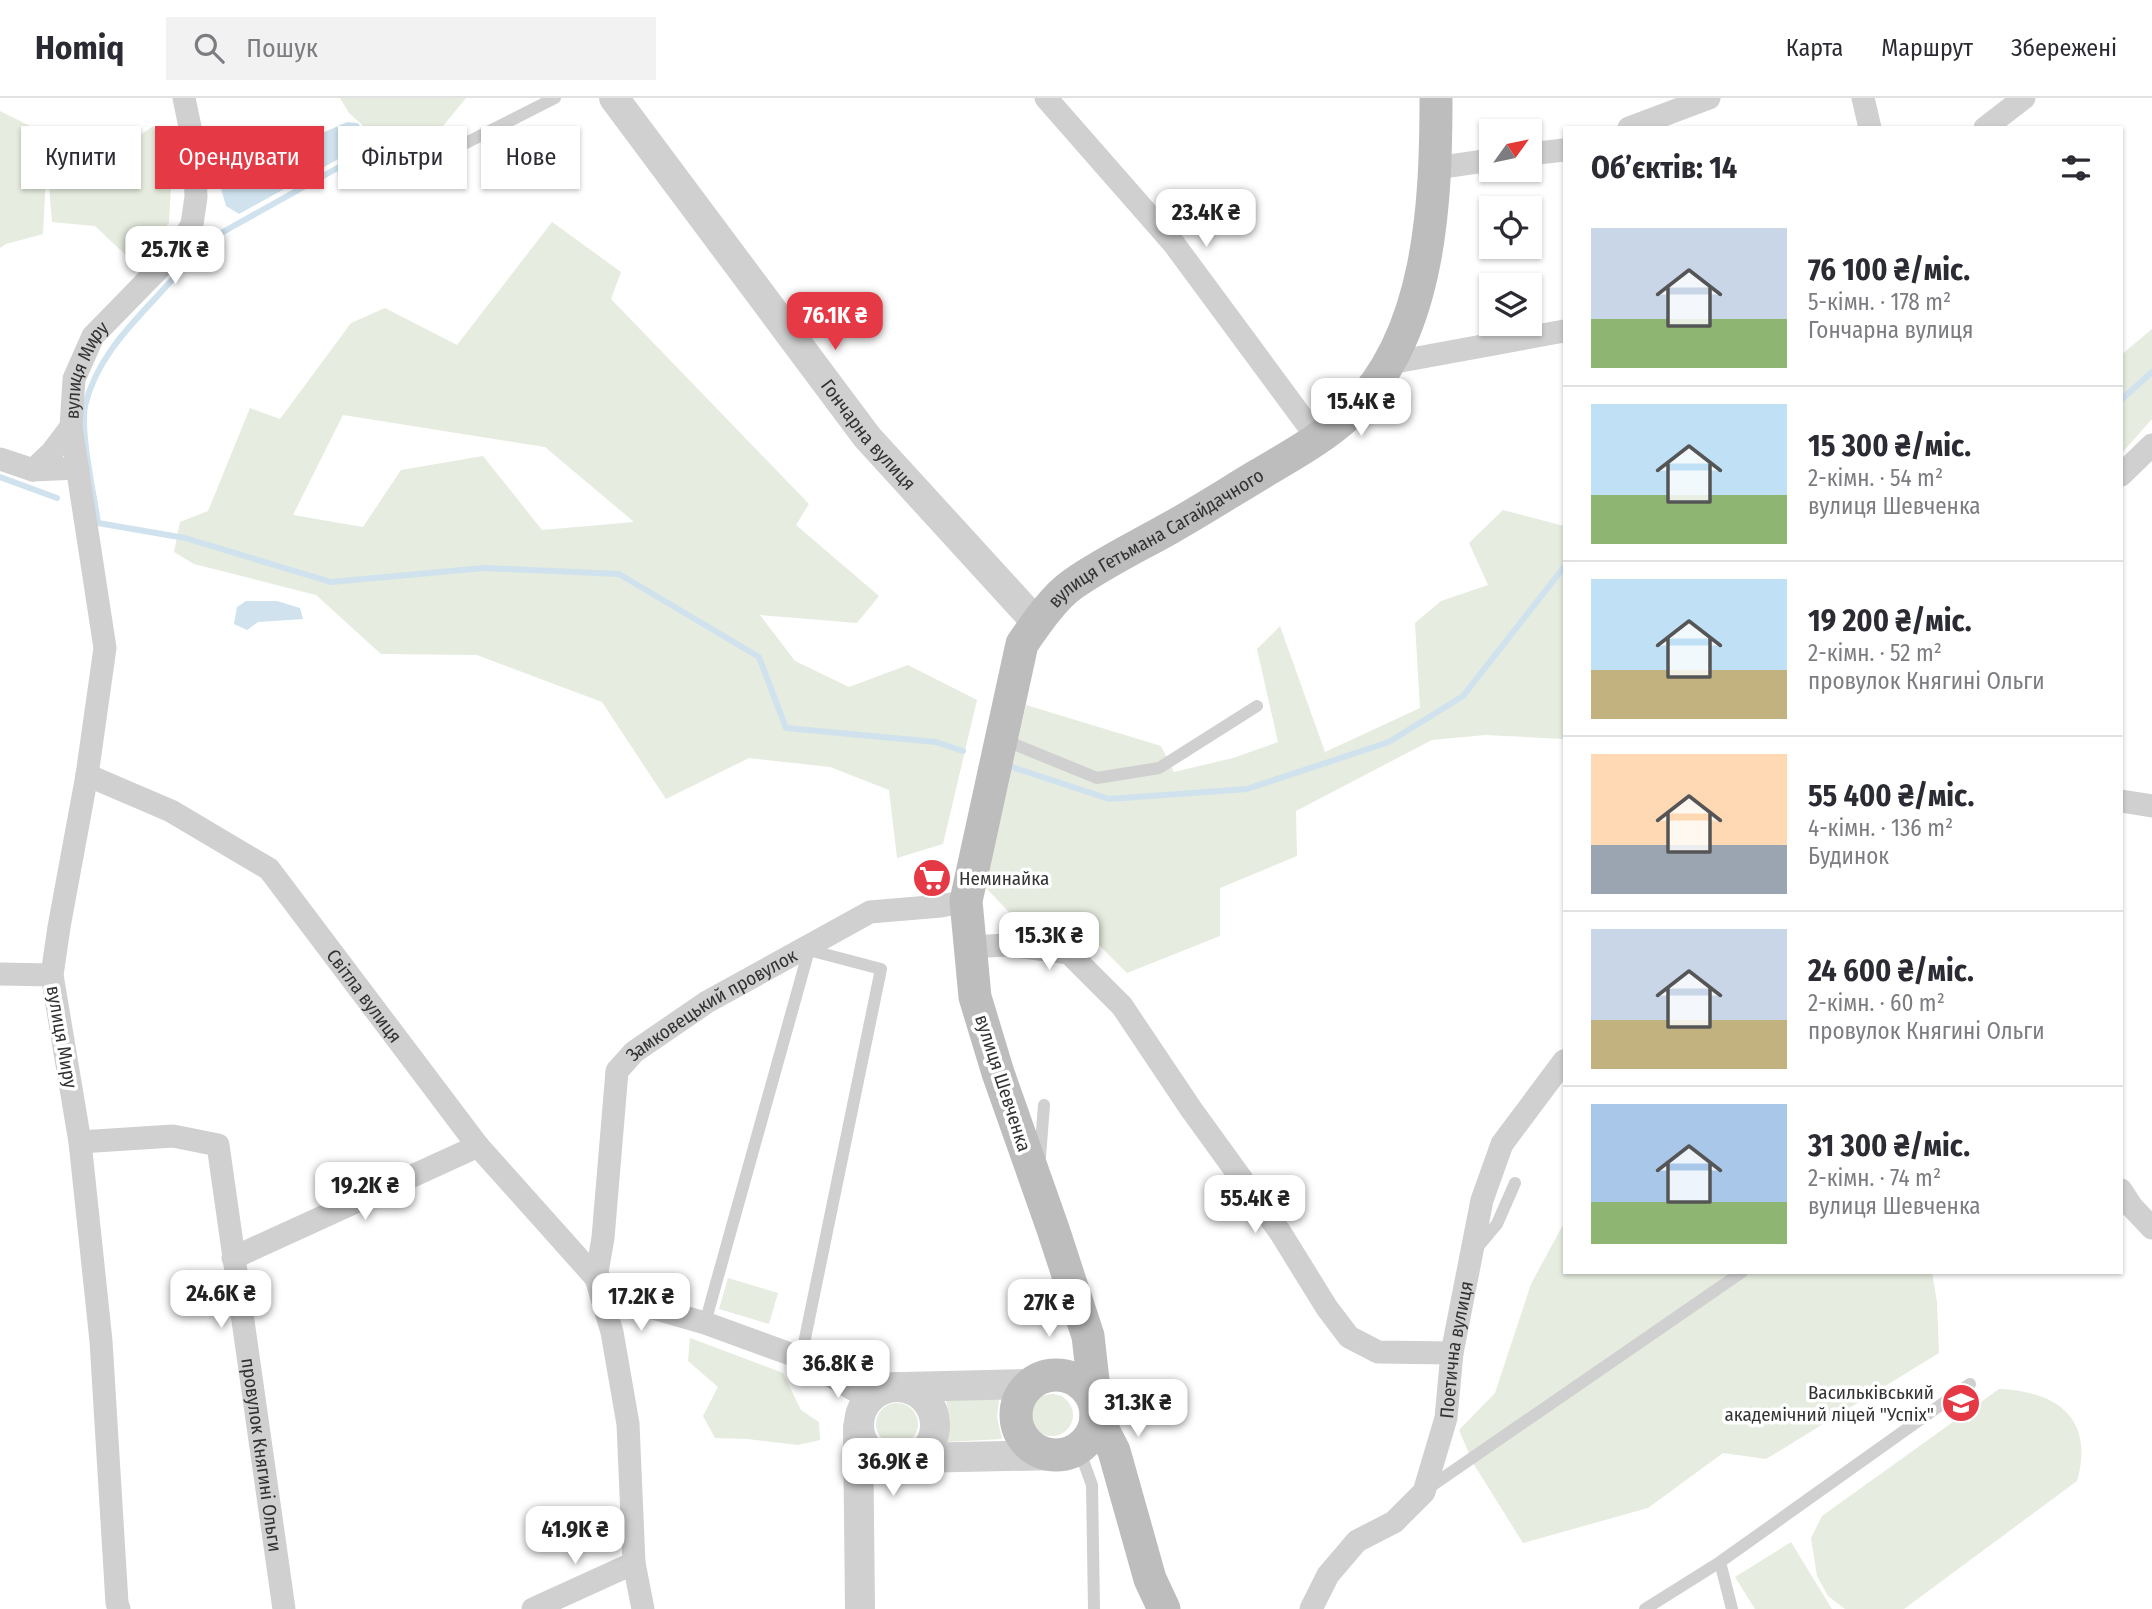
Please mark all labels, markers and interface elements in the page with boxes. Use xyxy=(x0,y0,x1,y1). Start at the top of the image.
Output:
search box xyxy=(166,17,656,80)
text: Homiq xyxy=(35,28,124,68)
icon: search xyxy=(190,29,228,67)
text: Пошук xyxy=(246,33,318,64)
text: Карта xyxy=(1786,34,1843,62)
text: Маршрут xyxy=(1881,34,1973,62)
text: Збережені xyxy=(2011,34,2117,62)
north arrow xyxy=(1479,119,1542,182)
map controls xyxy=(1479,119,1542,336)
chip: Купити xyxy=(21,126,141,189)
chip: Орендувати xyxy=(155,126,324,189)
chip: Фільтри xyxy=(338,126,467,189)
chip: Нове xyxy=(481,126,580,189)
icon: filters xyxy=(2057,149,2095,187)
text: Об’єктів: 14 xyxy=(1591,150,1737,186)
pin: 23.4K ₴ xyxy=(1141,190,1271,249)
button: locate xyxy=(1479,196,1542,259)
text: 23.4K ₴ xyxy=(1172,198,1240,226)
pin: 25.7K ₴ xyxy=(110,226,240,286)
text: 25.7K ₴ xyxy=(141,235,209,263)
text: 76 100 ₴/міс. xyxy=(1808,252,1970,288)
icon: home xyxy=(1647,256,1731,340)
button: layers xyxy=(1479,273,1542,336)
text: 5-кімн. · 178 m² xyxy=(1808,288,1951,316)
pin: 76.1K ₴ xyxy=(770,292,900,352)
text: 76.1K ₴ xyxy=(803,301,867,329)
street label: вулиця Миру xyxy=(60,316,113,420)
text: Гончарна вулиця xyxy=(1808,316,1973,344)
street label: Гончарна вулиця xyxy=(816,375,921,494)
pin: 15.4K ₴ xyxy=(1296,378,1426,438)
text: 15.4K ₴ xyxy=(1327,387,1395,415)
text: 15 300 ₴/міс. xyxy=(1808,428,1971,464)
icon: home xyxy=(1647,432,1731,516)
street label: вулиця Гетьмана Сагайдачного xyxy=(1043,463,1268,612)
text: 2-кімн. · 54 m² xyxy=(1808,464,1943,492)
text: вулиця Шевченка xyxy=(1808,492,1981,520)
text: 19 200 ₴/міс. xyxy=(1808,603,1972,639)
icon: home xyxy=(1647,607,1731,691)
text: 2-кімн. · 52 m² xyxy=(1808,639,1942,667)
text: провулок Княгині Ольги xyxy=(1808,667,2045,695)
text: 55 400 ₴/міс. xyxy=(1808,778,1974,814)
icon: home xyxy=(1647,782,1731,866)
text: 4-кімн. · 136 m² xyxy=(1808,814,1953,842)
text: Будинок xyxy=(1808,842,1889,870)
supermarket icon: Неминайка xyxy=(911,857,953,899)
place label: Неминайка xyxy=(959,867,1049,890)
pin: 15.3K ₴ xyxy=(984,912,1114,972)
text: 15.3K ₴ xyxy=(1015,921,1083,949)
street label: Замковецький провулок xyxy=(620,943,801,1065)
street label: Світла вулиця xyxy=(322,944,407,1047)
text: 24 600 ₴/міс. xyxy=(1808,953,1974,989)
icon: home xyxy=(1647,957,1731,1041)
street label: вулиця Миру xyxy=(42,984,82,1091)
text: 2-кімн. · 60 m² xyxy=(1808,989,1945,1017)
street label: вулиця Шевченка xyxy=(970,1012,1036,1154)
text: провулок Княгині Ольги xyxy=(1808,1017,2045,1045)
text: 31 300 ₴/міс. xyxy=(1808,1128,1970,1164)
icon: home xyxy=(1647,1132,1731,1216)
pin: 19.2K ₴ xyxy=(300,1162,430,1222)
text: 2-кімн. · 74 m² xyxy=(1808,1164,1941,1192)
text: 19.2K ₴ xyxy=(331,1171,399,1199)
pin: 55.4K ₴ xyxy=(1190,1176,1320,1235)
text: 55.4K ₴ xyxy=(1220,1184,1290,1212)
text: вулиця Шевченка xyxy=(1808,1192,1981,1220)
pin: 24.6K ₴ xyxy=(156,1270,286,1330)
pin: 17.2K ₴ xyxy=(576,1274,706,1333)
text: 24.6K ₴ xyxy=(186,1279,256,1307)
street label: Поетична вулиця xyxy=(1435,1279,1477,1419)
pin: 27K ₴ xyxy=(1000,1280,1098,1339)
text: 17.2K ₴ xyxy=(608,1282,674,1310)
text: 27K ₴ xyxy=(1024,1288,1074,1316)
pin: 36.8K ₴ xyxy=(773,1340,903,1400)
text: 36.8K ₴ xyxy=(803,1349,873,1377)
street label: провулок Княгині Ольги xyxy=(237,1356,287,1553)
pin: 31.3K ₴ xyxy=(1073,1380,1203,1439)
place label: Васильківський академічний ліцей "Успіх" xyxy=(1724,1381,1934,1426)
school or university icon: Васильківський академічний ліцей "Успіх" xyxy=(1940,1382,1982,1424)
text: 31.3K ₴ xyxy=(1105,1388,1171,1416)
pin: 36.9K ₴ xyxy=(828,1438,958,1498)
text: 36.9K ₴ xyxy=(858,1447,928,1475)
pin: 41.9K ₴ xyxy=(510,1506,640,1566)
text: 41.9K ₴ xyxy=(542,1515,608,1543)

